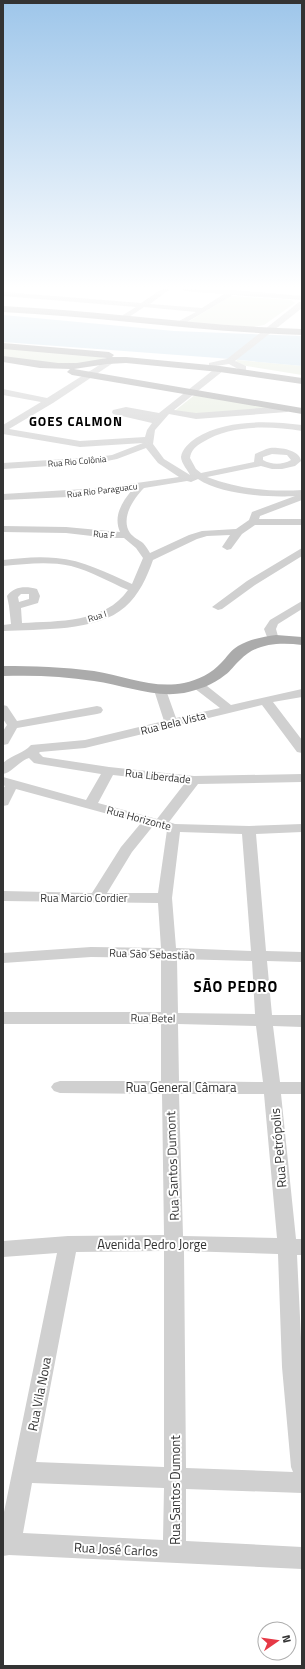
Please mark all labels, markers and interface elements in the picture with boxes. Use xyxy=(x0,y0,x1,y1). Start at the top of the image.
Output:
district label: GOES CALMON xyxy=(29,411,123,431)
street label: Rua Rio Colônia xyxy=(47,452,107,470)
street label: Rua Rio Paraguacu xyxy=(66,479,138,501)
street label: Rua F xyxy=(93,527,115,541)
street label: Rua I xyxy=(86,607,108,625)
street label: Rua Bela Vista xyxy=(139,707,208,739)
street label: Rua Liberdade xyxy=(124,765,192,787)
street label: Rua Horizonte xyxy=(105,802,173,834)
street label: Rua Marcio Cordier xyxy=(40,890,128,906)
street label: Rua São Sebastião xyxy=(109,945,195,963)
district label: SÃO PEDRO xyxy=(194,975,278,998)
street label: Rua Betel xyxy=(130,1010,176,1026)
street label: Rua General Câmara xyxy=(125,1077,237,1097)
street label: Rua Petrópolis xyxy=(265,1107,291,1189)
street label: Rua Santos Dumont xyxy=(160,1110,184,1221)
street label: Avenida Pedro Jorge xyxy=(97,1234,207,1254)
street label: Rua Vila Nova xyxy=(22,1355,56,1433)
street label: Rua Santos Dumont xyxy=(165,1435,185,1545)
street label: Rua José Carlos xyxy=(73,1537,159,1561)
north arrow xyxy=(257,1621,297,1661)
text: N xyxy=(278,1633,295,1644)

